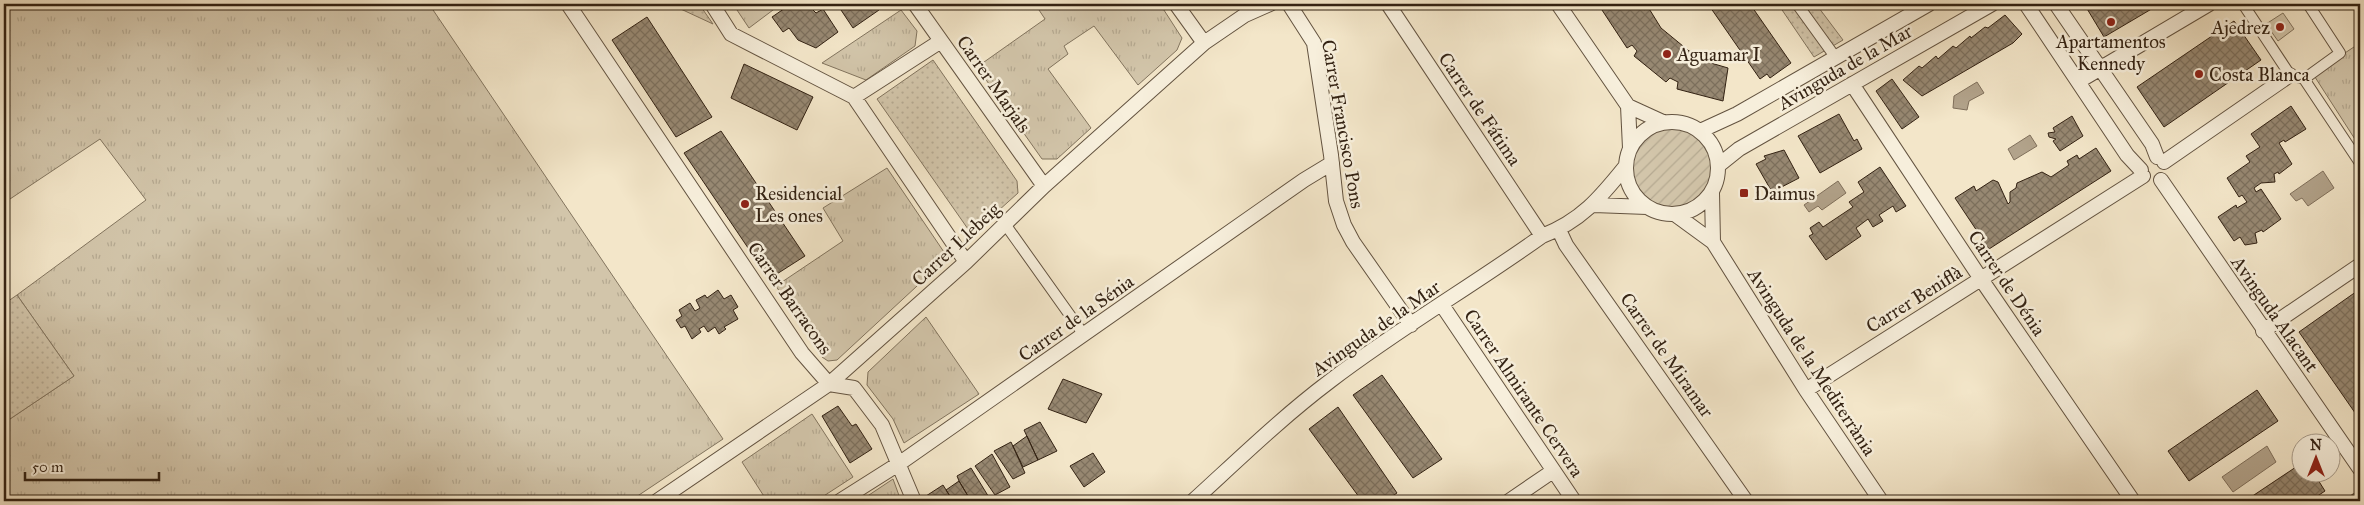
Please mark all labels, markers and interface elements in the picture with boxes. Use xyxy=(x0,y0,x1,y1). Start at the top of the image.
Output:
marker: Apartamentos Kennedy xyxy=(2105,16,2117,28)
place label: Ajedrez xyxy=(2210,16,2270,39)
street label: Avinguda de la Mar xyxy=(1773,19,1917,116)
marker: Ajedrez xyxy=(2274,21,2286,33)
place label: Apartamentos Kennedy xyxy=(2055,30,2166,75)
street label: Carrer Marjals xyxy=(952,31,1036,137)
street label: Carrer Francisco Pons xyxy=(1317,38,1369,210)
place label: Aguamar I xyxy=(1676,43,1760,67)
street label: Carrer de Fátima xyxy=(1434,48,1527,171)
marker: Aguamar I xyxy=(1661,48,1673,60)
place label: Costa Blanca xyxy=(2209,63,2310,86)
marker: Costa Blanca xyxy=(2193,68,2205,80)
place label: Residencial Les ones xyxy=(755,182,843,227)
place label: Daimus xyxy=(1754,182,1815,205)
marker: Daimus xyxy=(1738,187,1750,199)
street label: Carrer Llebeig xyxy=(907,197,1006,292)
marker: Residencial Les ones xyxy=(739,198,751,210)
street label: Carrer de Dénia xyxy=(1963,226,2051,341)
street label: Carrer Barracons xyxy=(743,237,837,359)
street label: Avinguda Alacant xyxy=(2225,251,2324,377)
street label: Carrer Beniflà xyxy=(1862,260,1967,338)
street label: Avinguda de la Mediterrània xyxy=(1741,263,1882,461)
street label: Carrer de la Sénia xyxy=(1014,269,1139,366)
street label: Avinguda de la Mar xyxy=(1307,275,1446,382)
street label: Carrer de Miramar xyxy=(1615,288,1719,422)
street label: Carrer Almirante Cervera xyxy=(1459,305,1589,482)
north arrow xyxy=(2292,432,2342,482)
text: N xyxy=(2310,437,2322,454)
scale bar xyxy=(25,450,159,482)
text: 50 m xyxy=(32,458,64,476)

